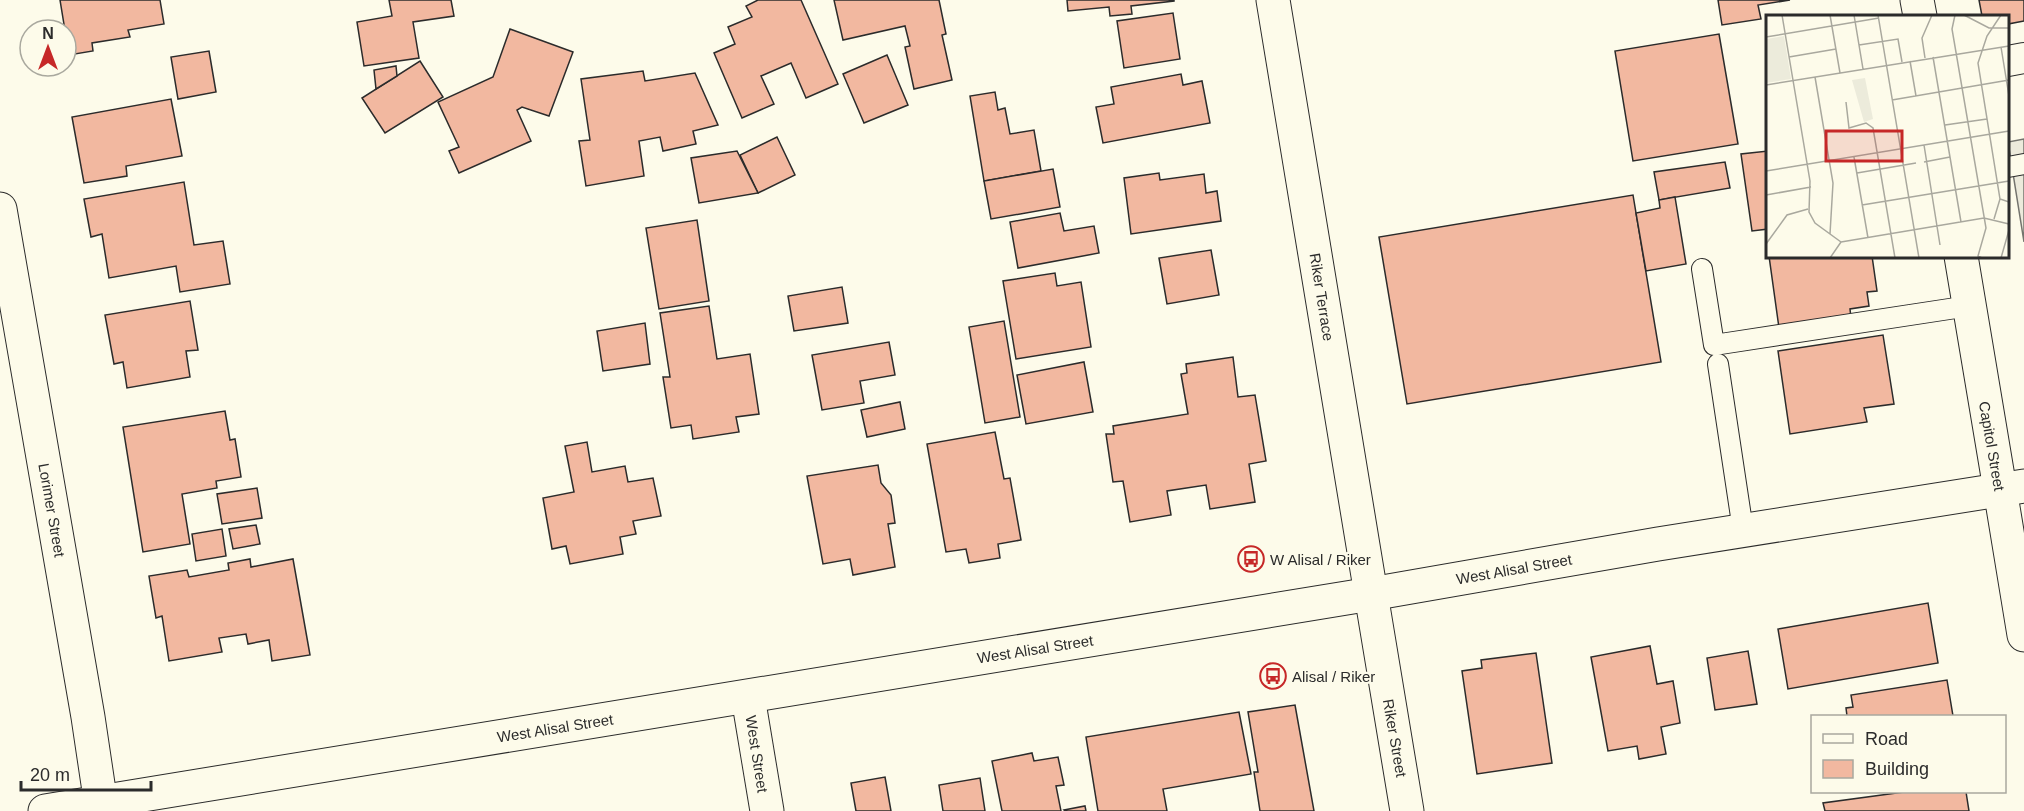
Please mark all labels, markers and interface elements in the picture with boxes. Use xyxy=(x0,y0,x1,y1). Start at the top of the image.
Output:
inset map xyxy=(1766,15,2009,258)
north arrow xyxy=(18,18,78,78)
text: N xyxy=(42,25,54,42)
street label: Riker Terrace xyxy=(1307,252,1337,342)
street label: Capitol Street xyxy=(1976,400,2008,493)
street label: Lorimer Street xyxy=(35,462,69,559)
bus stop icon: W Alisal / Riker xyxy=(1236,544,1266,574)
street label: West Alisal Street xyxy=(1455,550,1574,588)
place label: W Alisal / Riker xyxy=(1270,551,1371,568)
street label: West Alisal Street xyxy=(976,631,1095,667)
bus stop icon: Alisal / Riker xyxy=(1258,661,1288,691)
place label: Alisal / Riker xyxy=(1292,668,1375,685)
street label: Riker Street xyxy=(1380,698,1410,779)
street label: West Alisal Street xyxy=(496,710,615,746)
street label: West Street xyxy=(742,714,772,795)
legend xyxy=(1811,715,2006,793)
text: Road xyxy=(1865,729,1908,749)
scale bar xyxy=(21,754,152,792)
text: Building xyxy=(1865,759,1929,779)
text: 20 m xyxy=(30,765,70,785)

